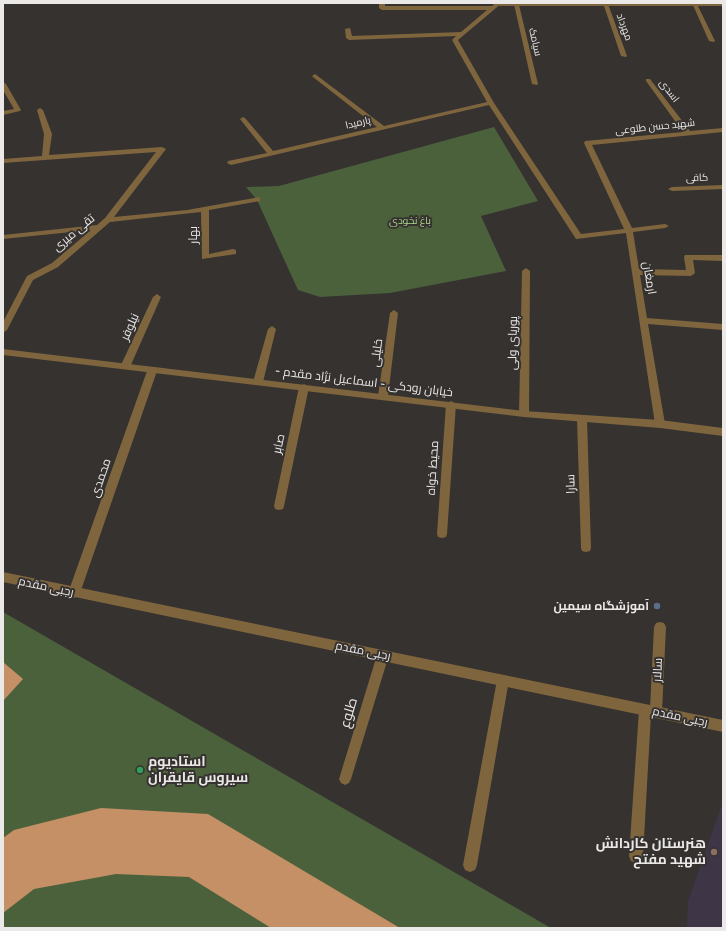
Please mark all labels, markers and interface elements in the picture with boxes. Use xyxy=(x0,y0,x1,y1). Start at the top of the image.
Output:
street label: مهرداد xyxy=(614,12,634,42)
street label: سیامک xyxy=(526,27,544,57)
street label: اسدی xyxy=(657,77,681,105)
street label: پارمیدا xyxy=(344,114,372,132)
street label: شهید حسن طلوعی xyxy=(615,117,695,137)
street label: کافی xyxy=(686,172,708,184)
street label: تقی میری xyxy=(50,211,98,255)
park label: باغ نخودی xyxy=(389,215,431,227)
street label: بهار xyxy=(186,226,200,244)
street label: ارمغان xyxy=(639,260,659,296)
street label: نیلوفر xyxy=(118,311,142,343)
street label: پوریای ولی xyxy=(505,316,521,370)
street label: خلیلی xyxy=(368,338,386,368)
street label: - خیابان رودکی - اسماعیل نژاد مقدم xyxy=(274,364,454,400)
street label: صابر xyxy=(270,433,288,455)
street label: محیط خواه xyxy=(424,440,442,496)
street label: محمدی xyxy=(88,457,114,499)
street label: سارا xyxy=(563,474,579,494)
street label: رجبی مقدم xyxy=(17,574,75,600)
place label: آموزشگاه سیمین xyxy=(553,599,649,613)
marker: آموزشگاه سیمین xyxy=(652,601,662,611)
street label: رجبی مقدم xyxy=(334,639,392,663)
street label: سالار xyxy=(650,657,666,683)
street label: طلوع xyxy=(337,696,361,730)
street label: رجبی مقدم xyxy=(651,704,709,730)
place label: استادیوم سیروس قایقران xyxy=(148,754,248,786)
marker: استادیوم سیروس قایقران xyxy=(135,765,145,775)
place label: هنرستان کاردانش شهید مفتح xyxy=(596,836,706,868)
marker: هنرستان کاردانش شهید مفتح xyxy=(709,847,719,857)

